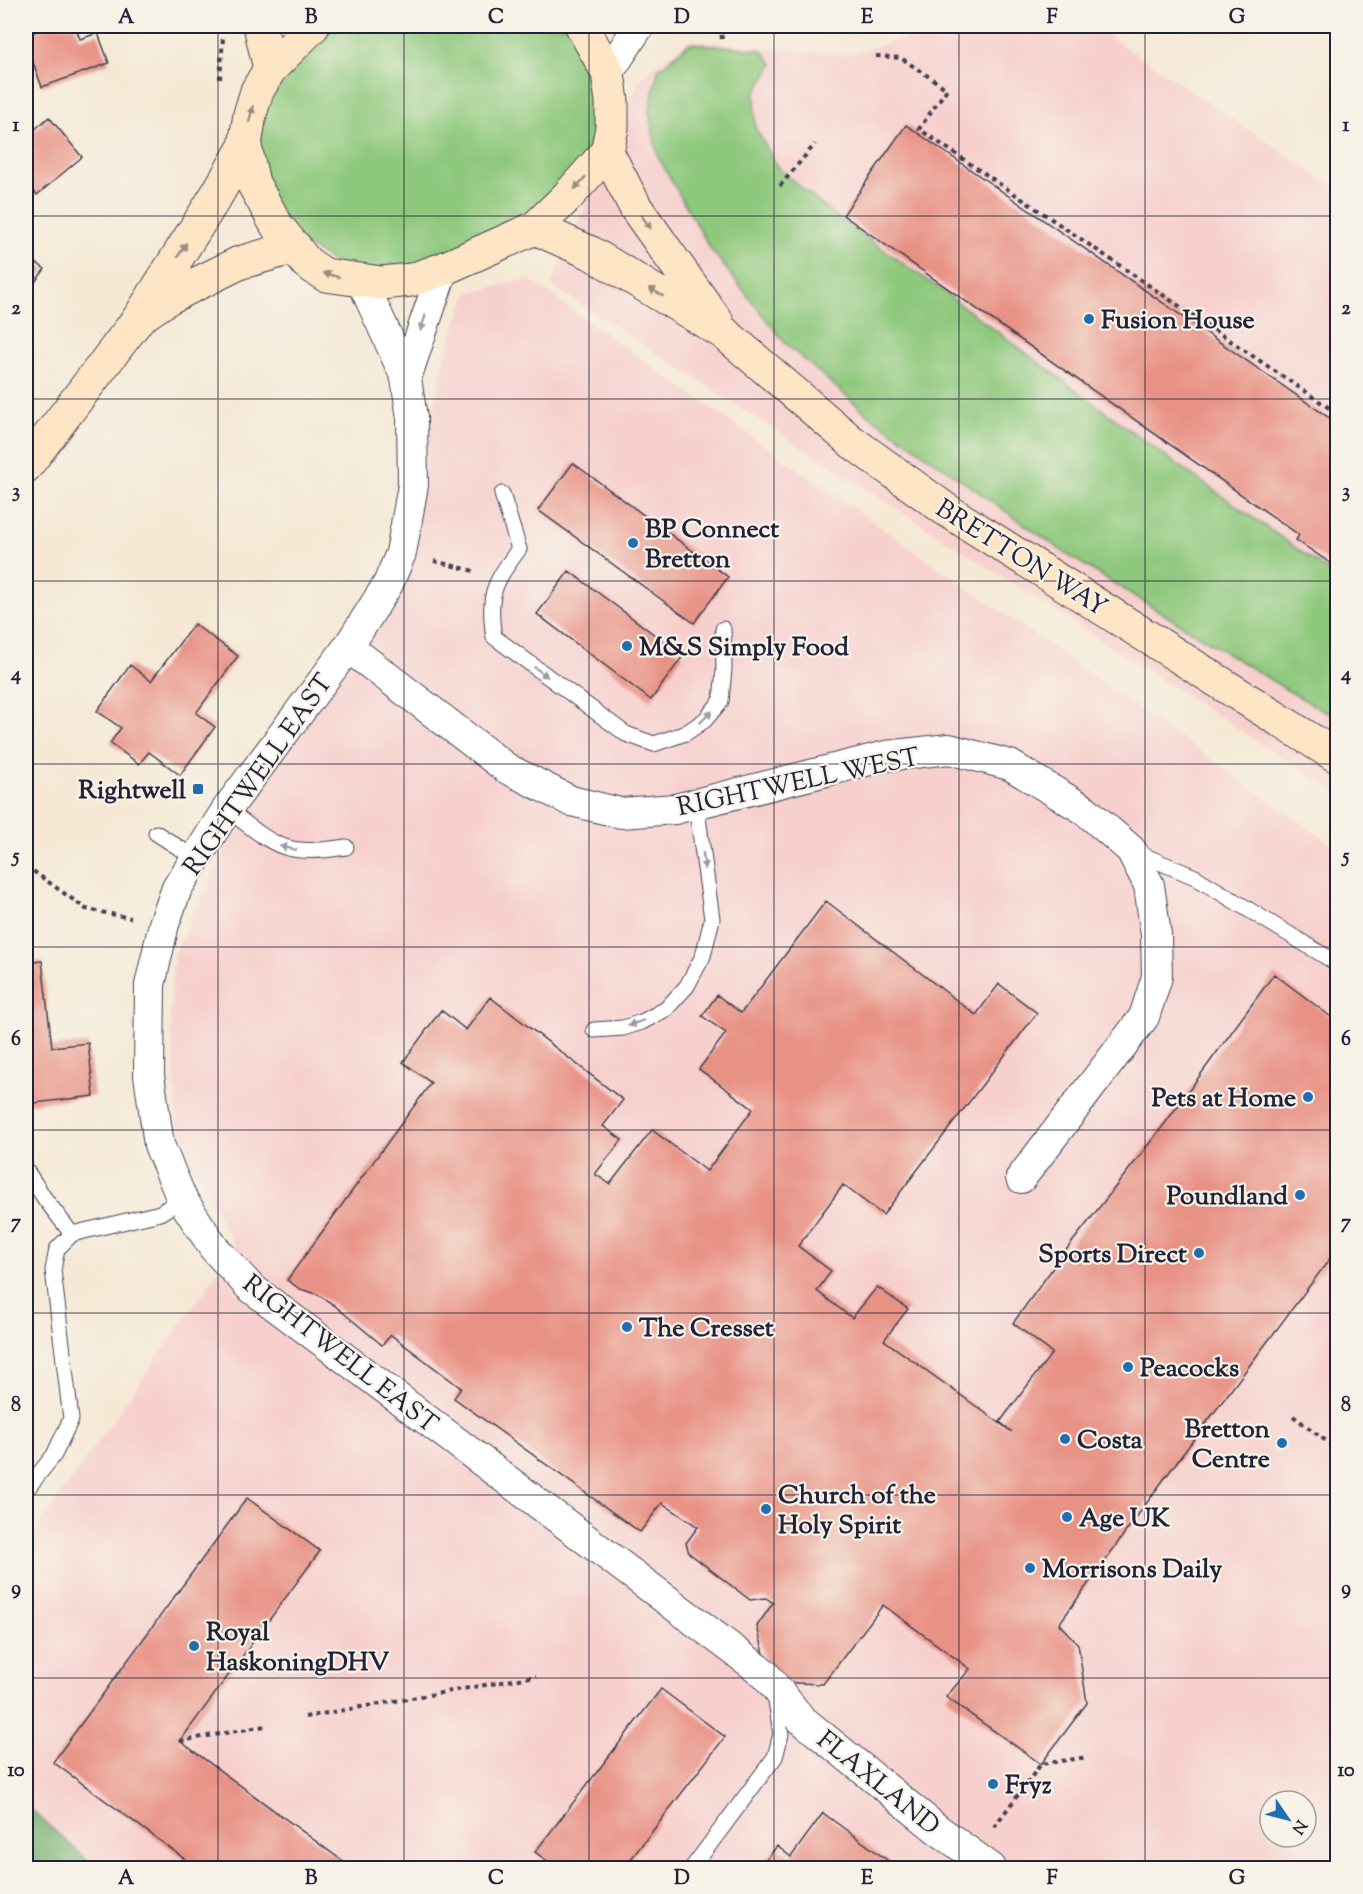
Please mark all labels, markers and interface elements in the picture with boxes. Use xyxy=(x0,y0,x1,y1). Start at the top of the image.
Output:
text: A xyxy=(118,4,135,33)
text: B xyxy=(305,4,318,33)
text: C xyxy=(488,4,504,33)
text: D xyxy=(674,4,690,33)
text: E xyxy=(861,4,874,33)
text: F xyxy=(1046,4,1058,33)
text: G xyxy=(1229,4,1246,33)
one-way arrow xyxy=(247,104,256,123)
text: 1 xyxy=(13,112,20,141)
text: 1 xyxy=(1343,112,1350,141)
one-way arrow xyxy=(573,176,587,191)
one-way arrow xyxy=(640,213,652,229)
one-way arrow xyxy=(176,242,187,259)
one-way arrow xyxy=(322,270,340,279)
one-way arrow xyxy=(648,286,664,297)
text: 2 xyxy=(11,295,21,324)
text: 2 xyxy=(1341,295,1351,324)
place label: Fusion House xyxy=(1101,303,1255,340)
marker: Fusion House xyxy=(1082,312,1096,326)
one-way arrow xyxy=(418,314,428,332)
text: 3 xyxy=(12,478,20,507)
text: 3 xyxy=(1342,478,1350,507)
street label: BRETTON WAY xyxy=(928,491,1114,627)
place label: BP Connect Bretton xyxy=(645,512,779,579)
marker: BP Connect Bretton xyxy=(626,536,640,550)
place label: M&S Simply Food xyxy=(639,630,849,667)
marker: M&S Simply Food xyxy=(620,639,634,653)
text: 4 xyxy=(10,661,21,690)
text: 4 xyxy=(1340,661,1351,690)
one-way arrow xyxy=(532,666,548,678)
street label: RIGHTWELL EAST xyxy=(175,667,343,884)
one-way arrow xyxy=(699,710,713,724)
street label: RIGHTWELL WEST xyxy=(674,740,923,827)
place label: Rightwell xyxy=(78,773,187,810)
marker: Rightwell xyxy=(191,782,205,796)
one-way arrow xyxy=(279,842,297,852)
text: 5 xyxy=(11,843,20,872)
text: 5 xyxy=(1341,843,1350,872)
one-way arrow xyxy=(699,852,709,871)
one-way arrow xyxy=(627,1019,645,1029)
text: 6 xyxy=(11,1026,21,1055)
text: 6 xyxy=(1341,1026,1351,1055)
place label: Pets at Home xyxy=(1152,1081,1296,1118)
marker: Pets at Home xyxy=(1301,1090,1315,1104)
place label: Poundland xyxy=(1166,1179,1288,1216)
marker: Poundland xyxy=(1293,1188,1307,1202)
text: 7 xyxy=(11,1209,22,1238)
text: 7 xyxy=(1341,1209,1352,1238)
place label: Sports Direct xyxy=(1038,1237,1187,1274)
marker: Sports Direct xyxy=(1192,1246,1206,1260)
street label: RIGHTWELL EAST xyxy=(234,1267,445,1443)
place label: The Cresset xyxy=(639,1311,774,1348)
marker: The Cresset xyxy=(620,1320,634,1334)
place label: Peacocks xyxy=(1140,1351,1239,1388)
marker: Peacocks xyxy=(1121,1360,1135,1374)
text: 8 xyxy=(11,1392,21,1421)
text: 8 xyxy=(1341,1392,1351,1421)
place label: Bretton Centre xyxy=(1185,1412,1271,1479)
place label: Costa xyxy=(1077,1423,1143,1460)
marker: Costa xyxy=(1058,1432,1072,1446)
marker: Bretton Centre xyxy=(1275,1436,1289,1450)
place label: Church of the Holy Spirit xyxy=(778,1478,936,1545)
place label: Age UK xyxy=(1079,1501,1170,1538)
marker: Church of the Holy Spirit xyxy=(759,1502,773,1516)
marker: Age UK xyxy=(1060,1510,1074,1524)
place label: Morrisons Daily xyxy=(1042,1552,1222,1589)
marker: Morrisons Daily xyxy=(1023,1561,1037,1575)
text: 9 xyxy=(11,1575,21,1604)
text: 9 xyxy=(1341,1575,1351,1604)
place label: Royal HaskoningDHV xyxy=(206,1615,389,1682)
marker: Royal HaskoningDHV xyxy=(187,1639,201,1653)
street label: FLAXLAND xyxy=(808,1723,947,1845)
text: 10 xyxy=(7,1757,25,1786)
text: 10 xyxy=(1337,1757,1355,1786)
place label: Fryz xyxy=(1005,1768,1052,1805)
marker: Fryz xyxy=(986,1777,1000,1791)
north arrow xyxy=(1258,1789,1318,1849)
text: N xyxy=(1285,1814,1311,1838)
text: A xyxy=(118,1865,135,1894)
text: B xyxy=(305,1865,318,1894)
text: C xyxy=(488,1865,504,1894)
text: D xyxy=(674,1865,690,1894)
text: E xyxy=(861,1865,874,1894)
text: F xyxy=(1046,1865,1058,1894)
text: G xyxy=(1229,1865,1246,1894)

